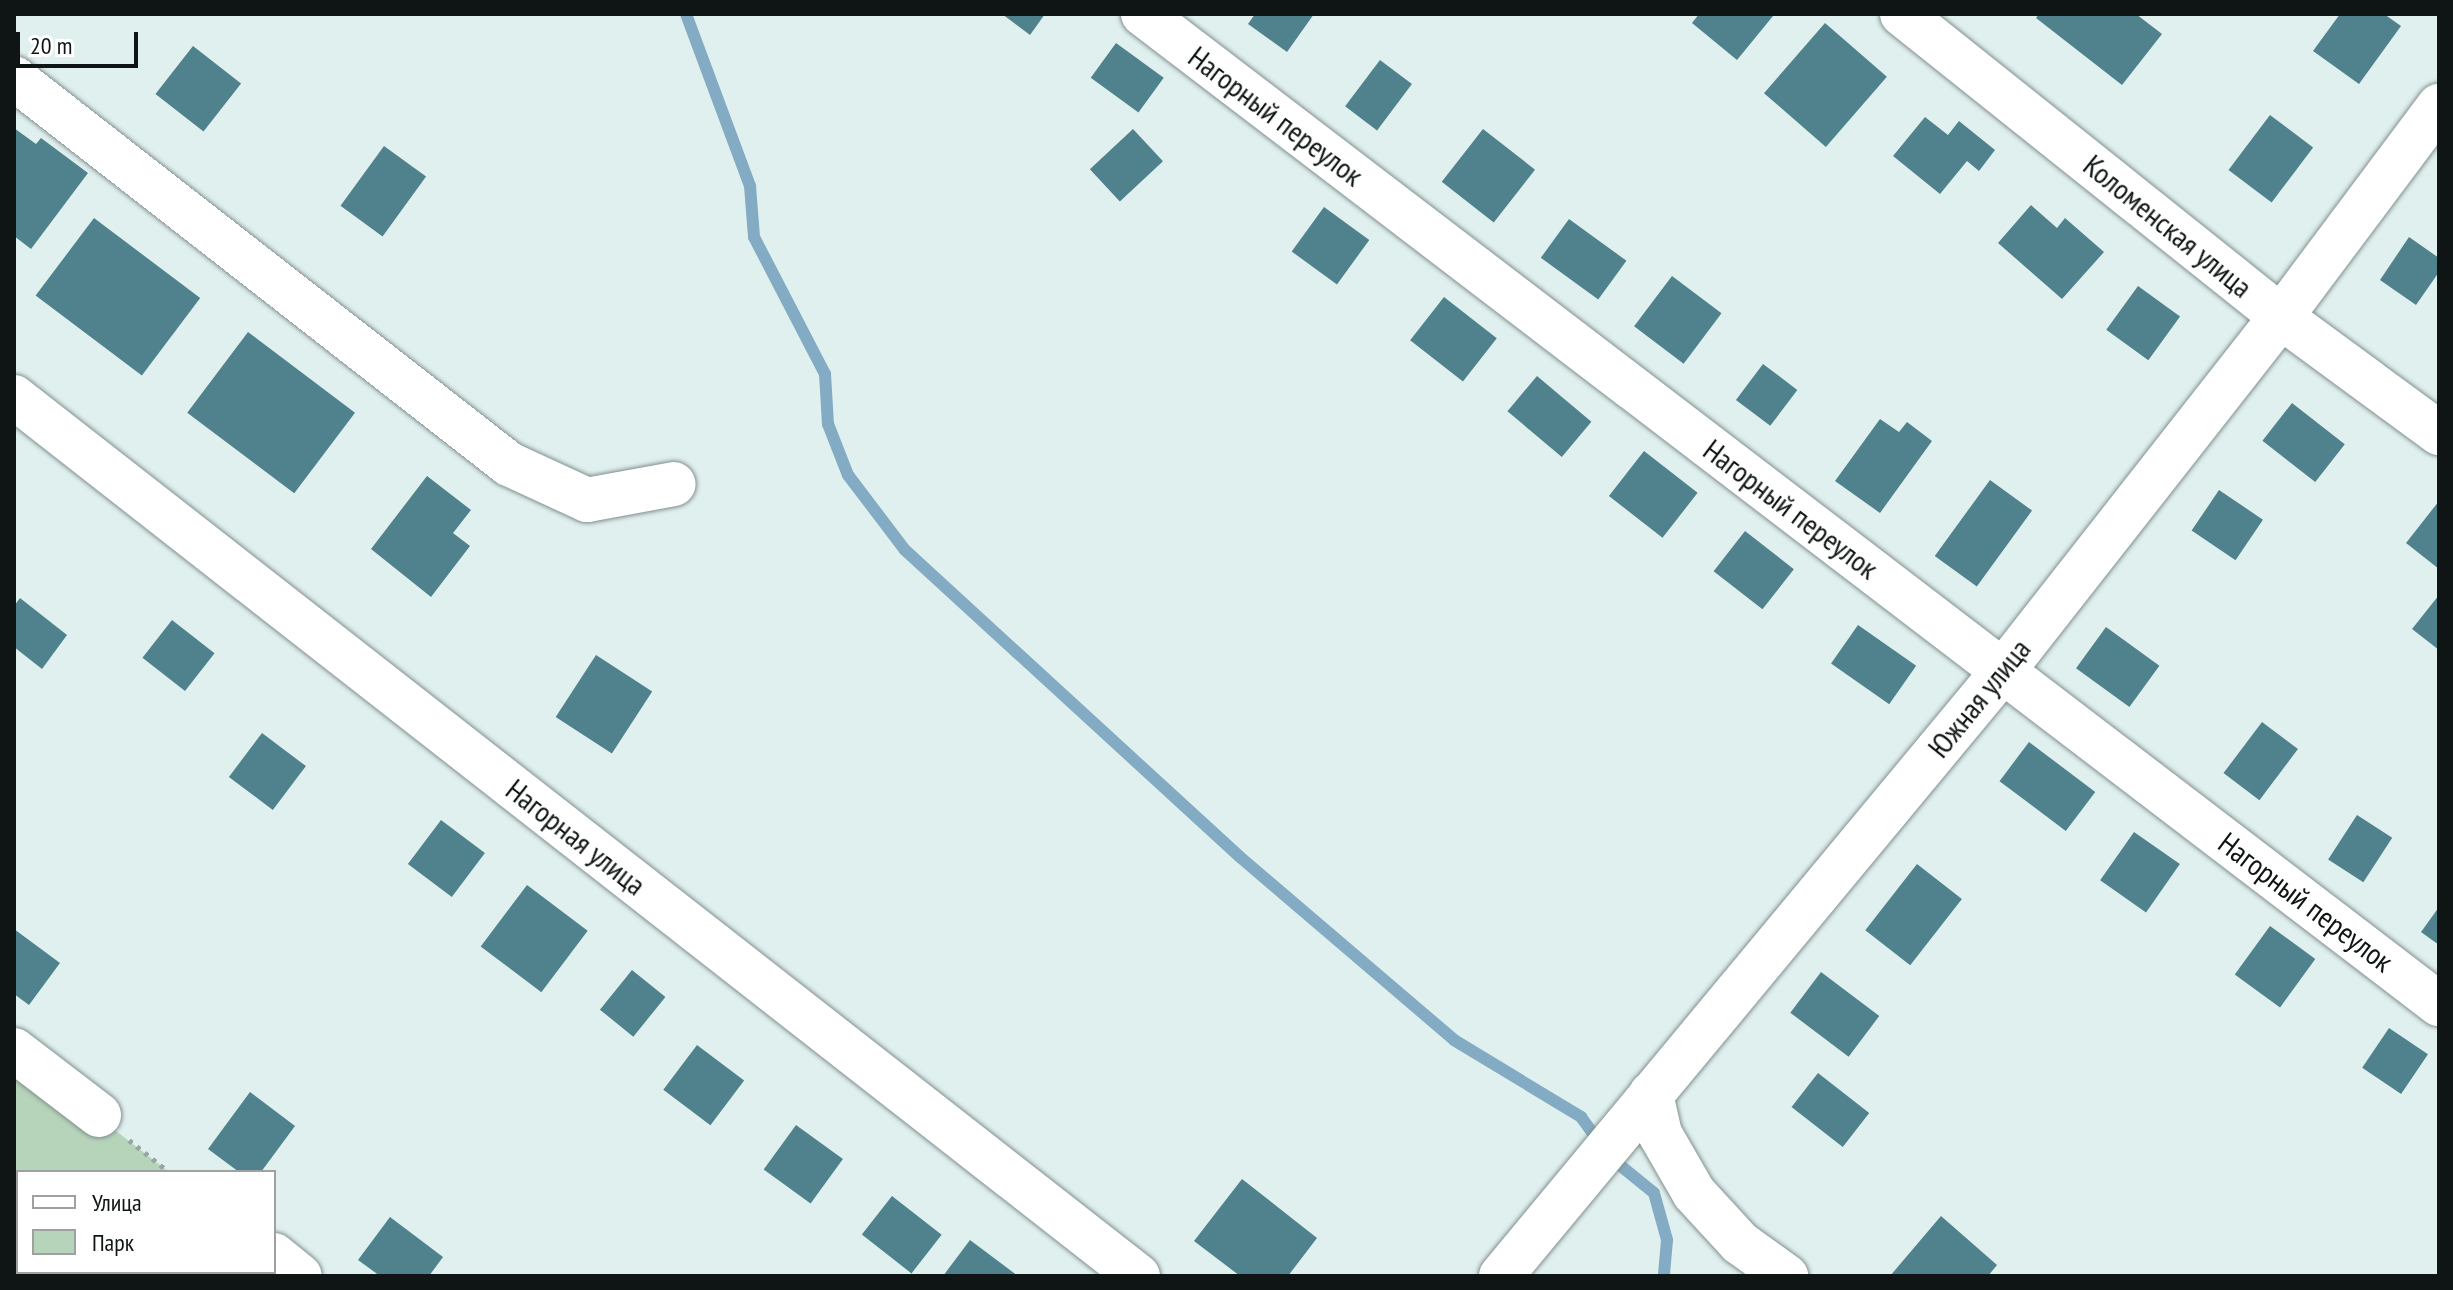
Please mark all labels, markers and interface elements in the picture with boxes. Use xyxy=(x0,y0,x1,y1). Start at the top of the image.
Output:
scale bar xyxy=(20,16,142,66)
text: 20 m xyxy=(30,30,72,61)
street label: Нагорный переулок xyxy=(1182,39,1370,193)
street label: Коломенская улица xyxy=(2076,147,2260,305)
street label: Нагорный переулок xyxy=(1697,432,1885,586)
street label: Южная улица xyxy=(1920,631,2038,765)
street label: Нагорная улица xyxy=(499,771,653,903)
street label: Нагорный переулок xyxy=(2212,825,2400,979)
legend xyxy=(16,1170,276,1274)
text: Улица xyxy=(92,1187,142,1218)
text: Парк xyxy=(92,1227,134,1258)

